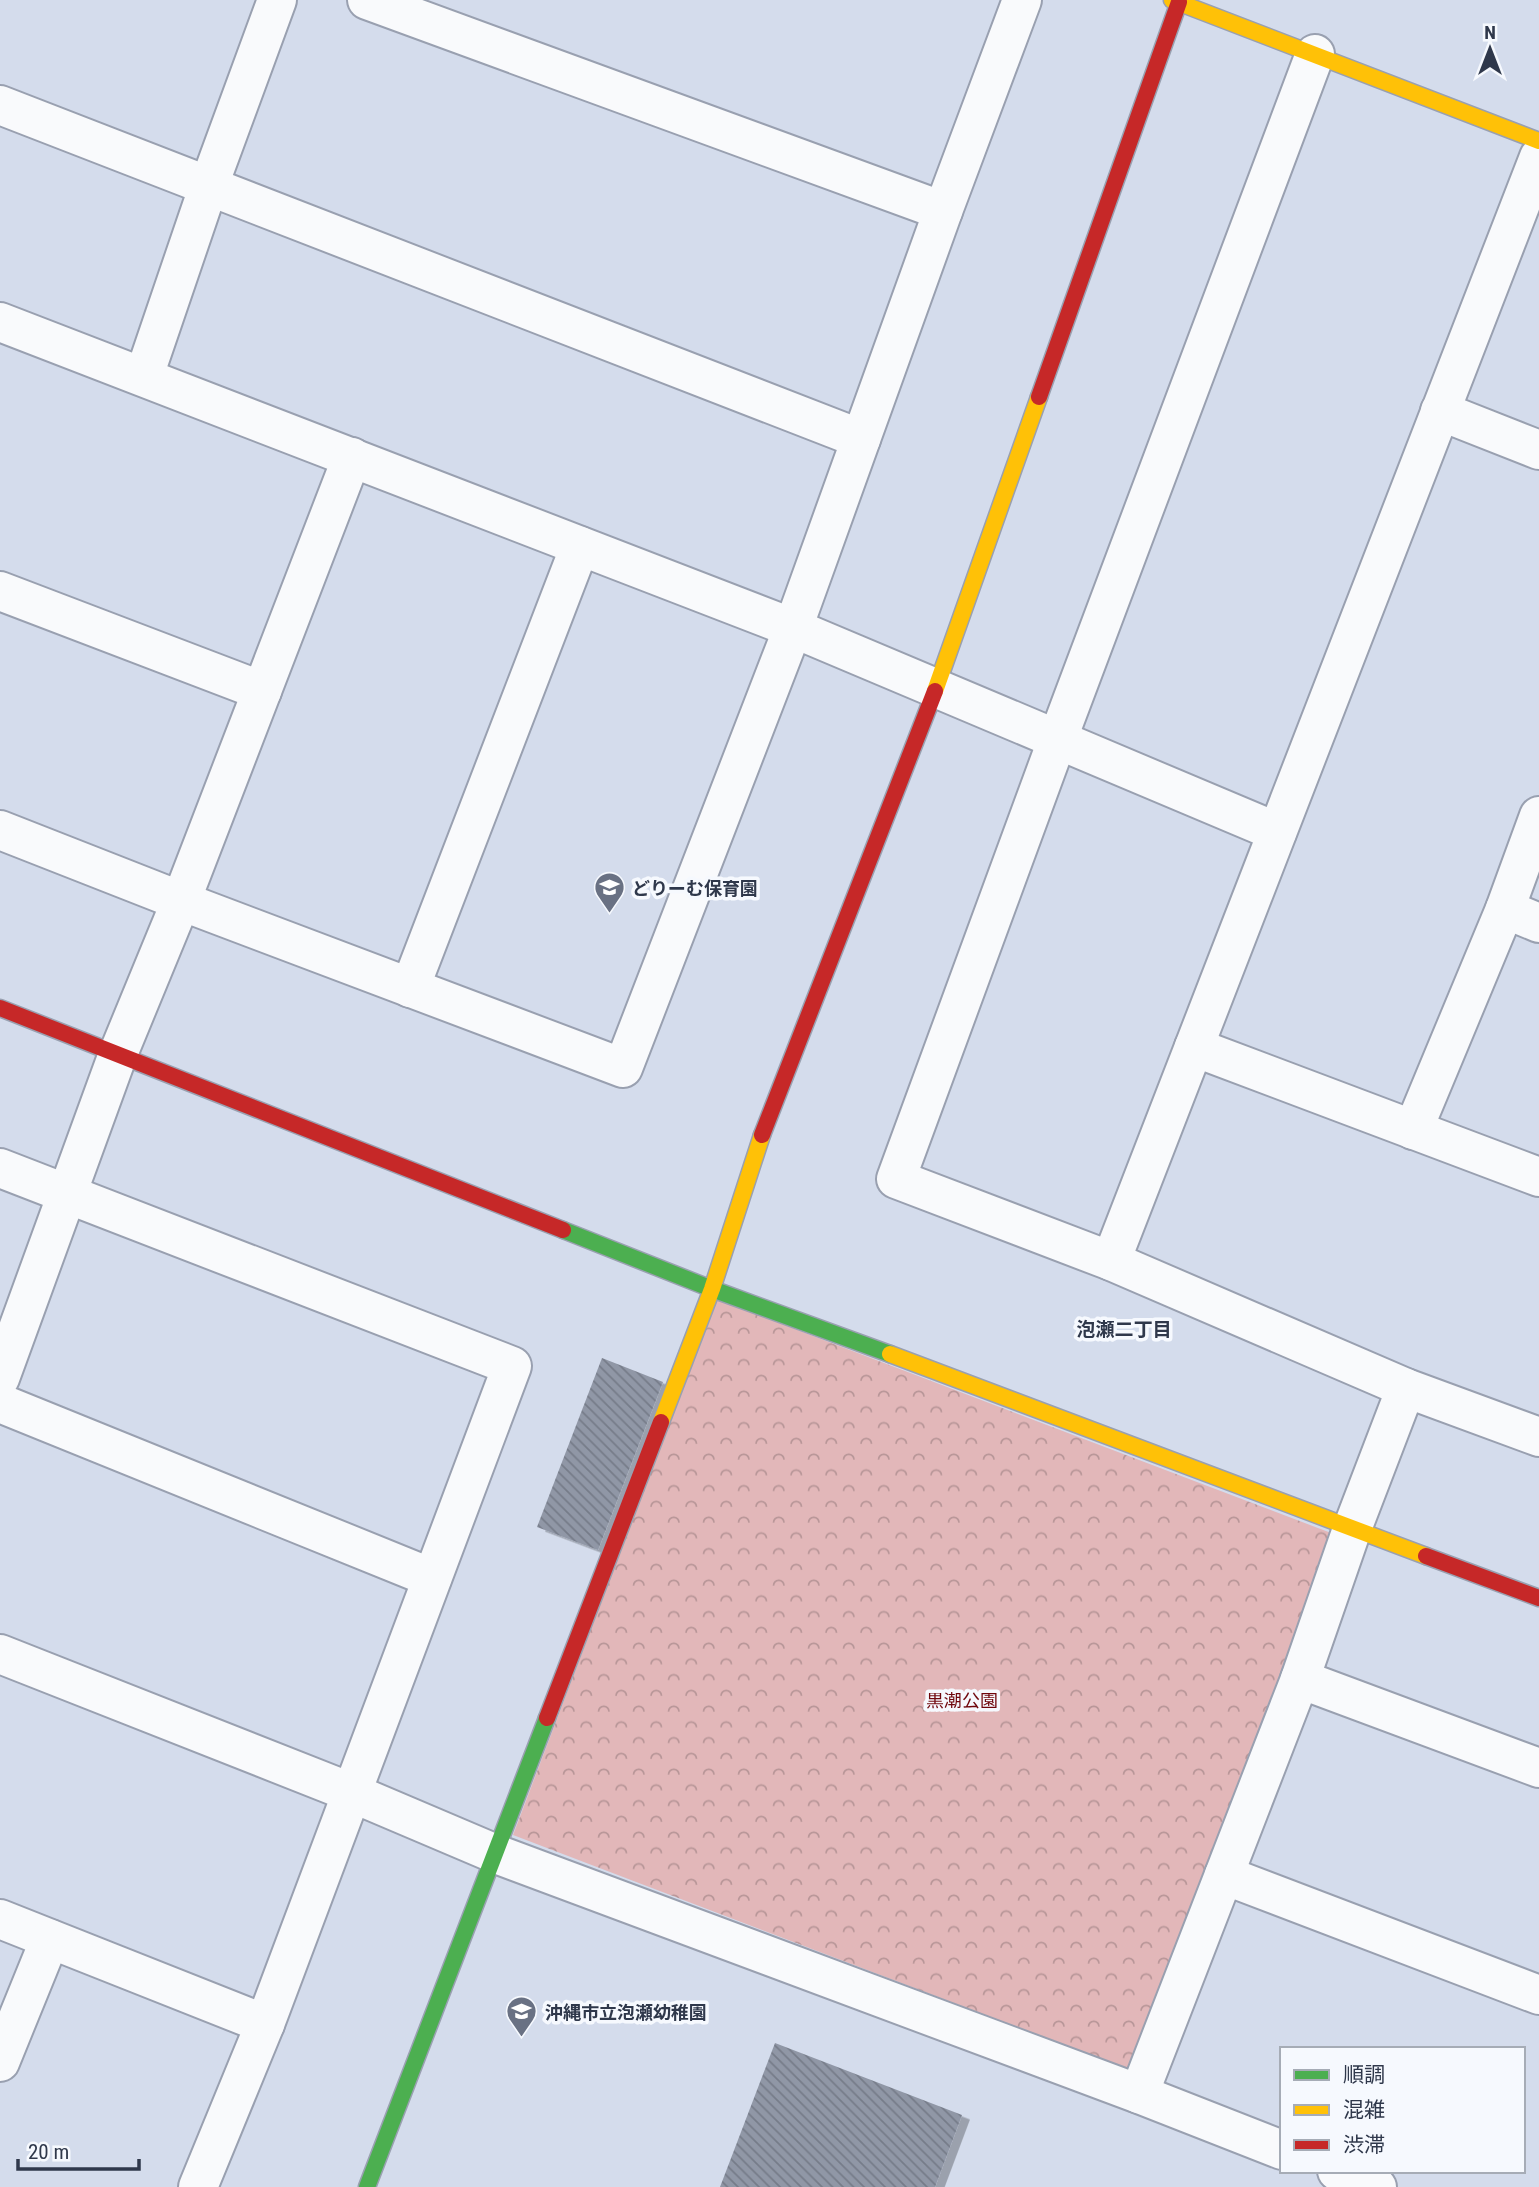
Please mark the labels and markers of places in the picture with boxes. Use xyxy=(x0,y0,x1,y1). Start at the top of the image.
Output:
school or university icon: どりーむ保育園 xyxy=(592,871,626,915)
place label: どりーむ保育園 xyxy=(632,878,758,899)
school or university icon: 沖縄市立泡瀬幼稚園 xyxy=(505,1995,539,2039)
place label: 沖縄市立泡瀬幼稚園 xyxy=(545,2002,707,2023)

